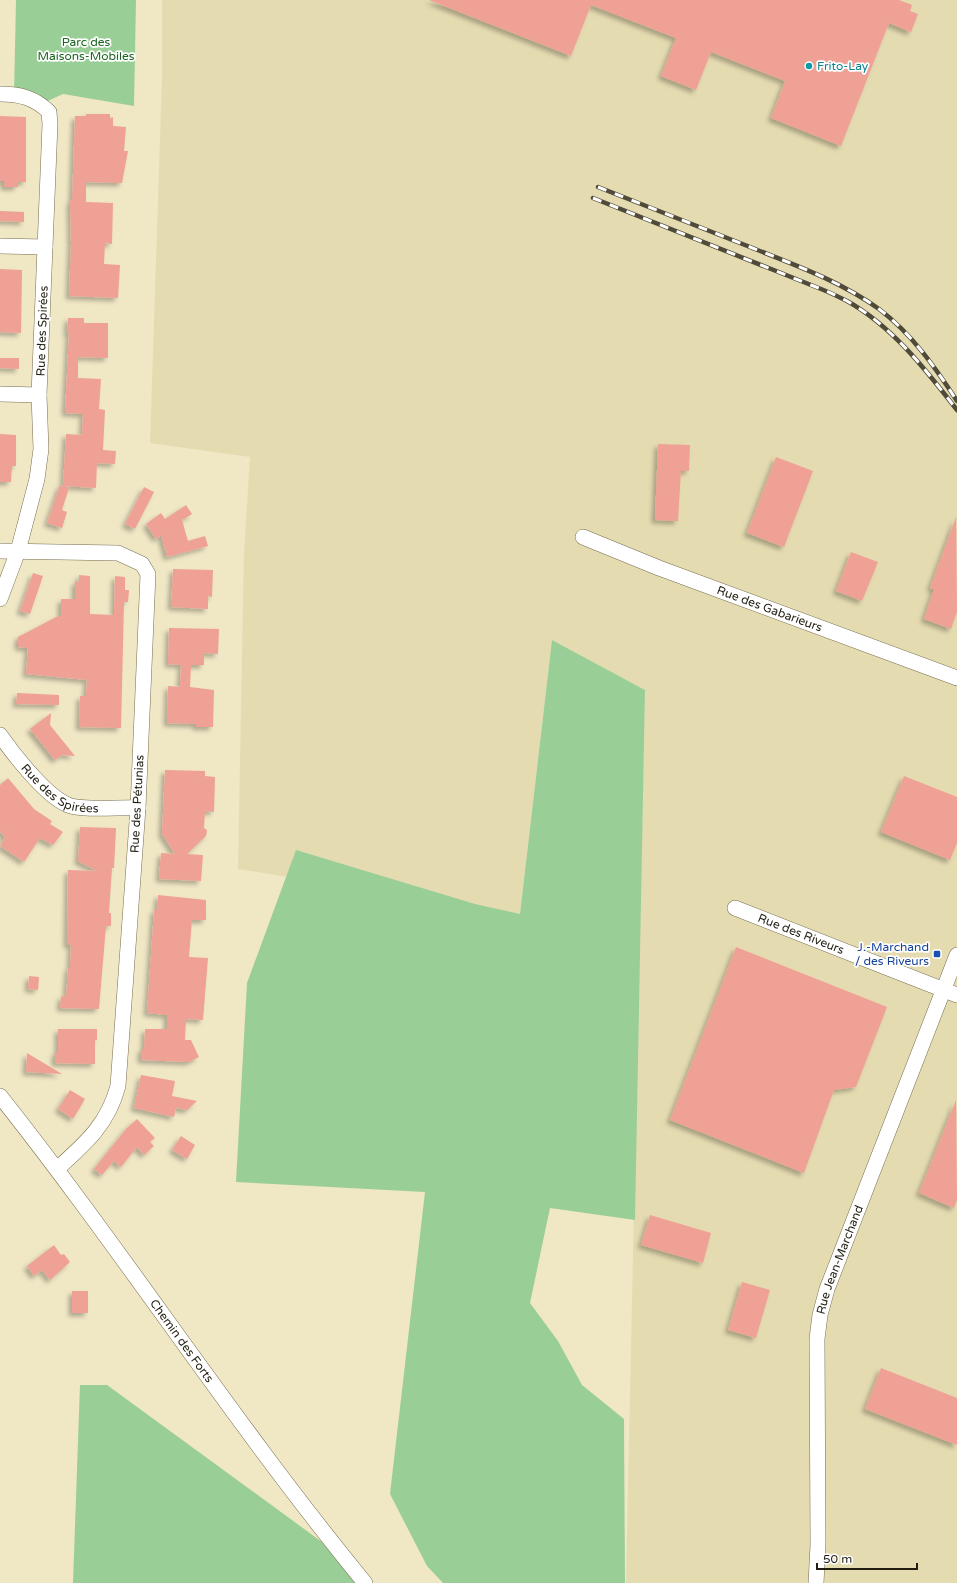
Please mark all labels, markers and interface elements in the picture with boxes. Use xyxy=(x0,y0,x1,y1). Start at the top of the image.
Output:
park label: Parc des Maisons-Mobiles xyxy=(37,35,135,63)
place label: Frito-Lay xyxy=(817,59,869,73)
marker: Frito-Lay xyxy=(804,61,814,71)
street label: Rue des Spirées xyxy=(33,285,51,377)
street label: Rue des Gabarieurs xyxy=(715,583,824,635)
street label: Rue des Pétunias xyxy=(127,754,147,853)
street label: Rue des Spirées xyxy=(18,761,99,815)
street label: Rue des Riveurs xyxy=(756,911,846,957)
place label: J.-Marchand / des Riveurs xyxy=(855,940,929,968)
marker: J.-Marchand / des Riveurs xyxy=(932,949,942,959)
street label: Rue Jean-Marchand xyxy=(814,1203,866,1316)
street label: Chemin des Forts xyxy=(147,1296,217,1385)
scale bar xyxy=(817,1545,917,1571)
text: 50 m xyxy=(823,1552,852,1566)

